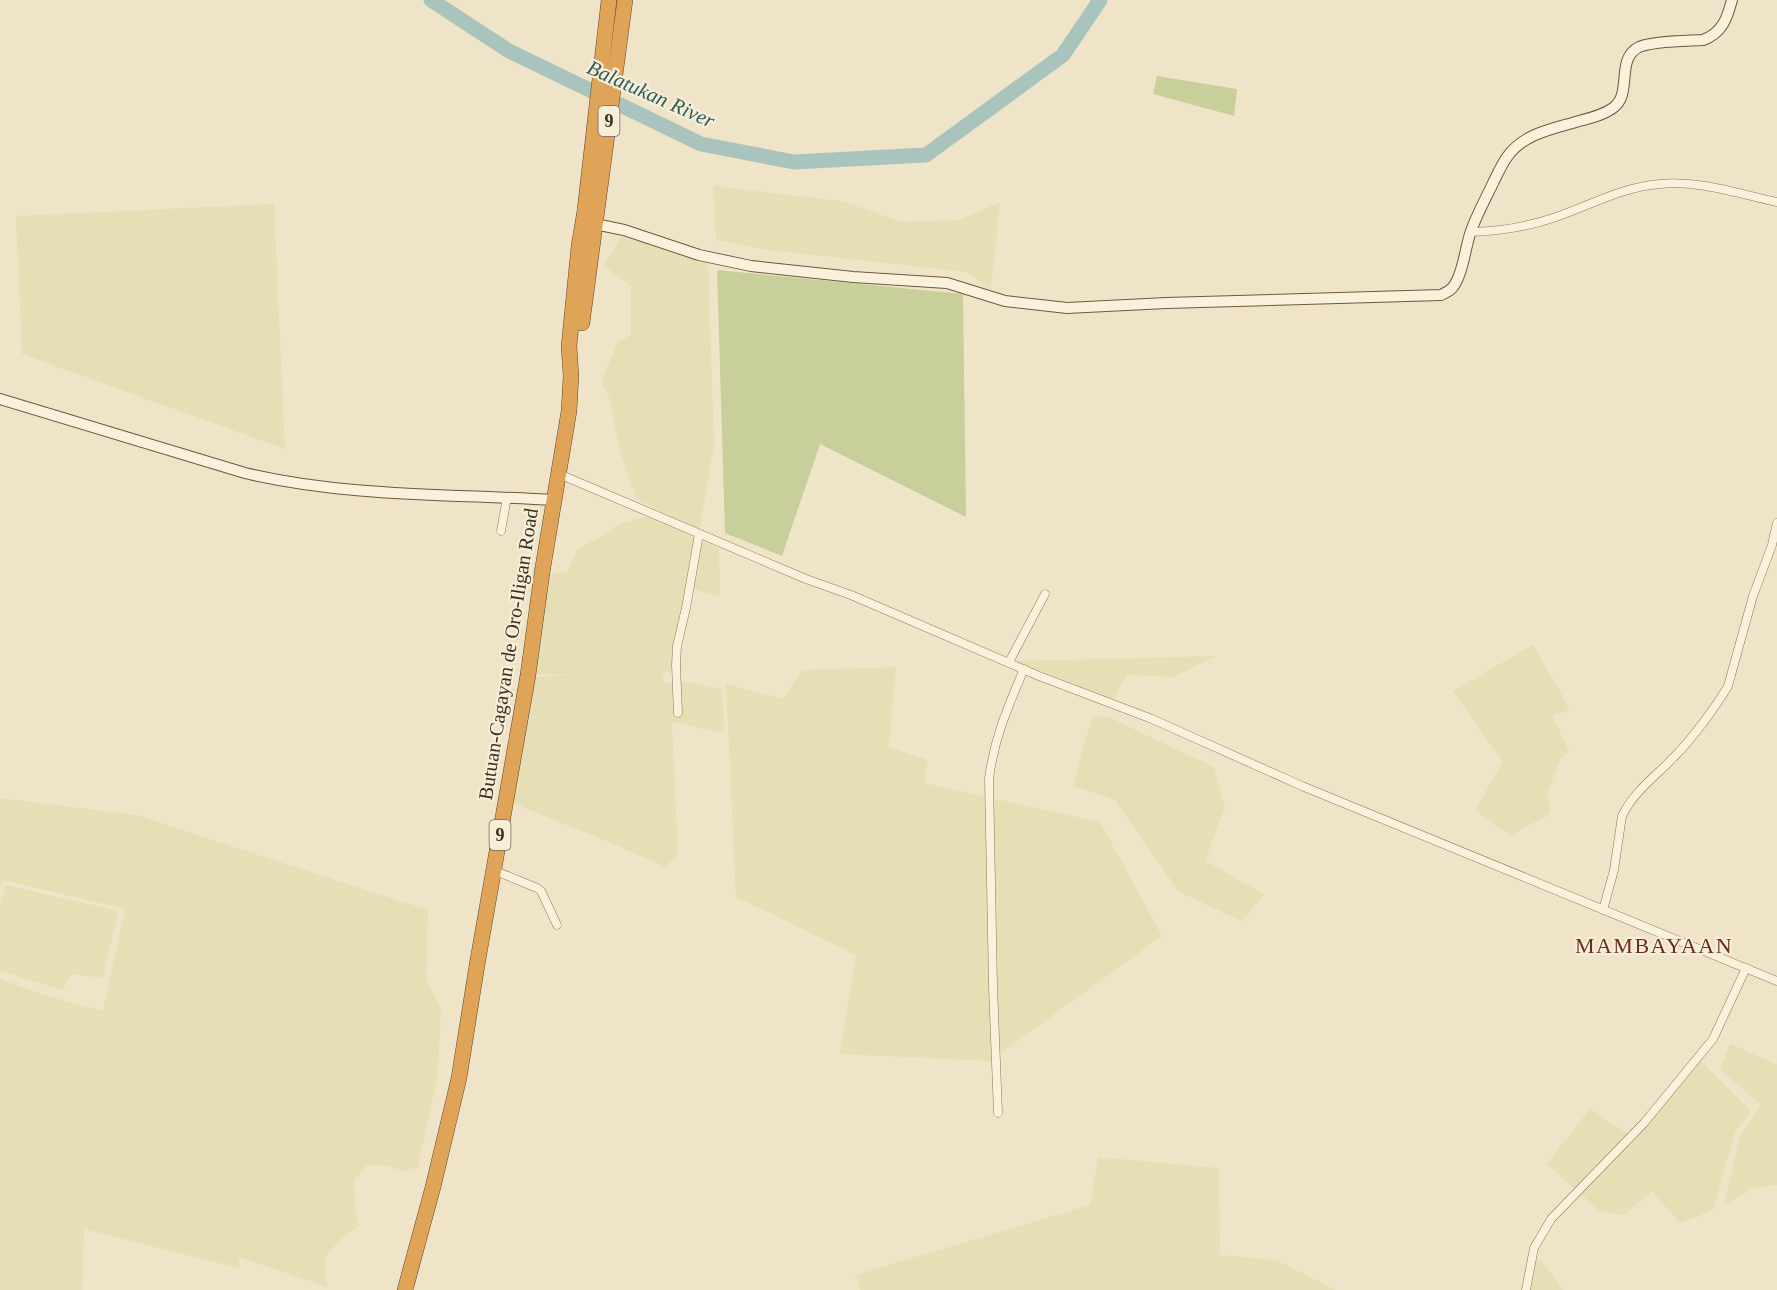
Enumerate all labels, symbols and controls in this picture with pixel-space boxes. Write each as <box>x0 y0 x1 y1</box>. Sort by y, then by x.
water label: Balatukan River <box>584 55 719 133</box>
road number: 9 <box>598 106 620 136</box>
street label: Butuan-Cagayan de Oro-Iligan Road <box>474 507 543 802</box>
road number: 9 <box>490 820 510 850</box>
district label: MAMBAYAAN <box>1575 933 1733 958</box>

